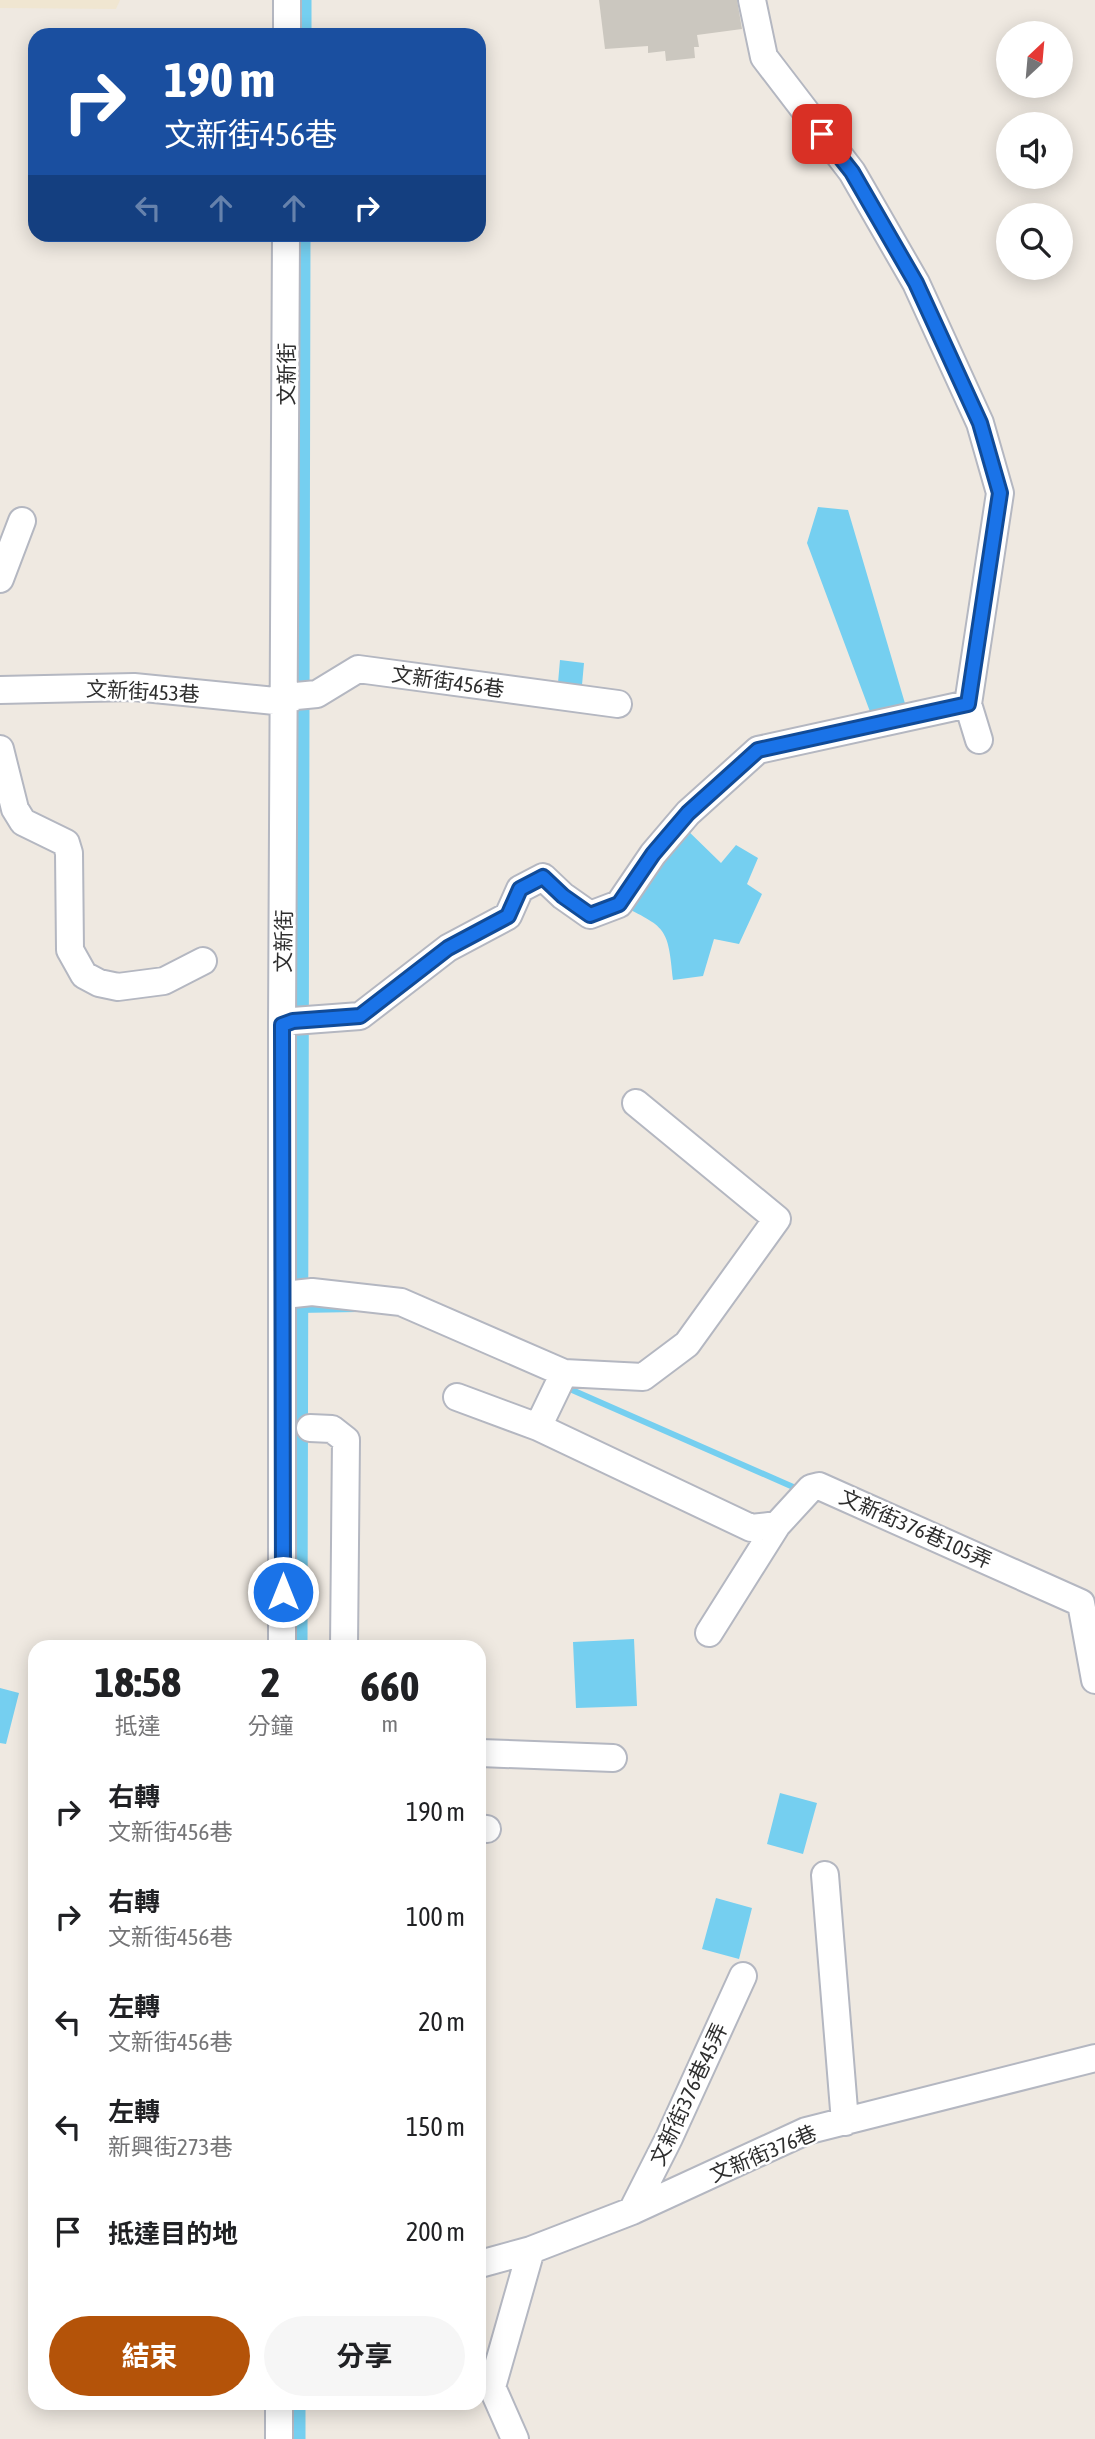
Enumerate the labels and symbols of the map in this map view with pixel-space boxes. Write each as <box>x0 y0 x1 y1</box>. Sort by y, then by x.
north arrow <box>996 21 1073 98</box>
pin <box>792 104 852 164</box>
street label: 文新街 <box>274 343 298 406</box>
street label: 文新街456巷 <box>390 661 506 701</box>
street label: 文新街453巷 <box>86 676 200 706</box>
street label: 文新街 <box>270 909 296 973</box>
street label: 文新街376巷105弄 <box>836 1484 996 1572</box>
position arrow <box>246 1555 320 1629</box>
street label: 文新街376巷45弄 <box>645 2019 731 2169</box>
street label: 文新街376巷 <box>706 2120 820 2186</box>

